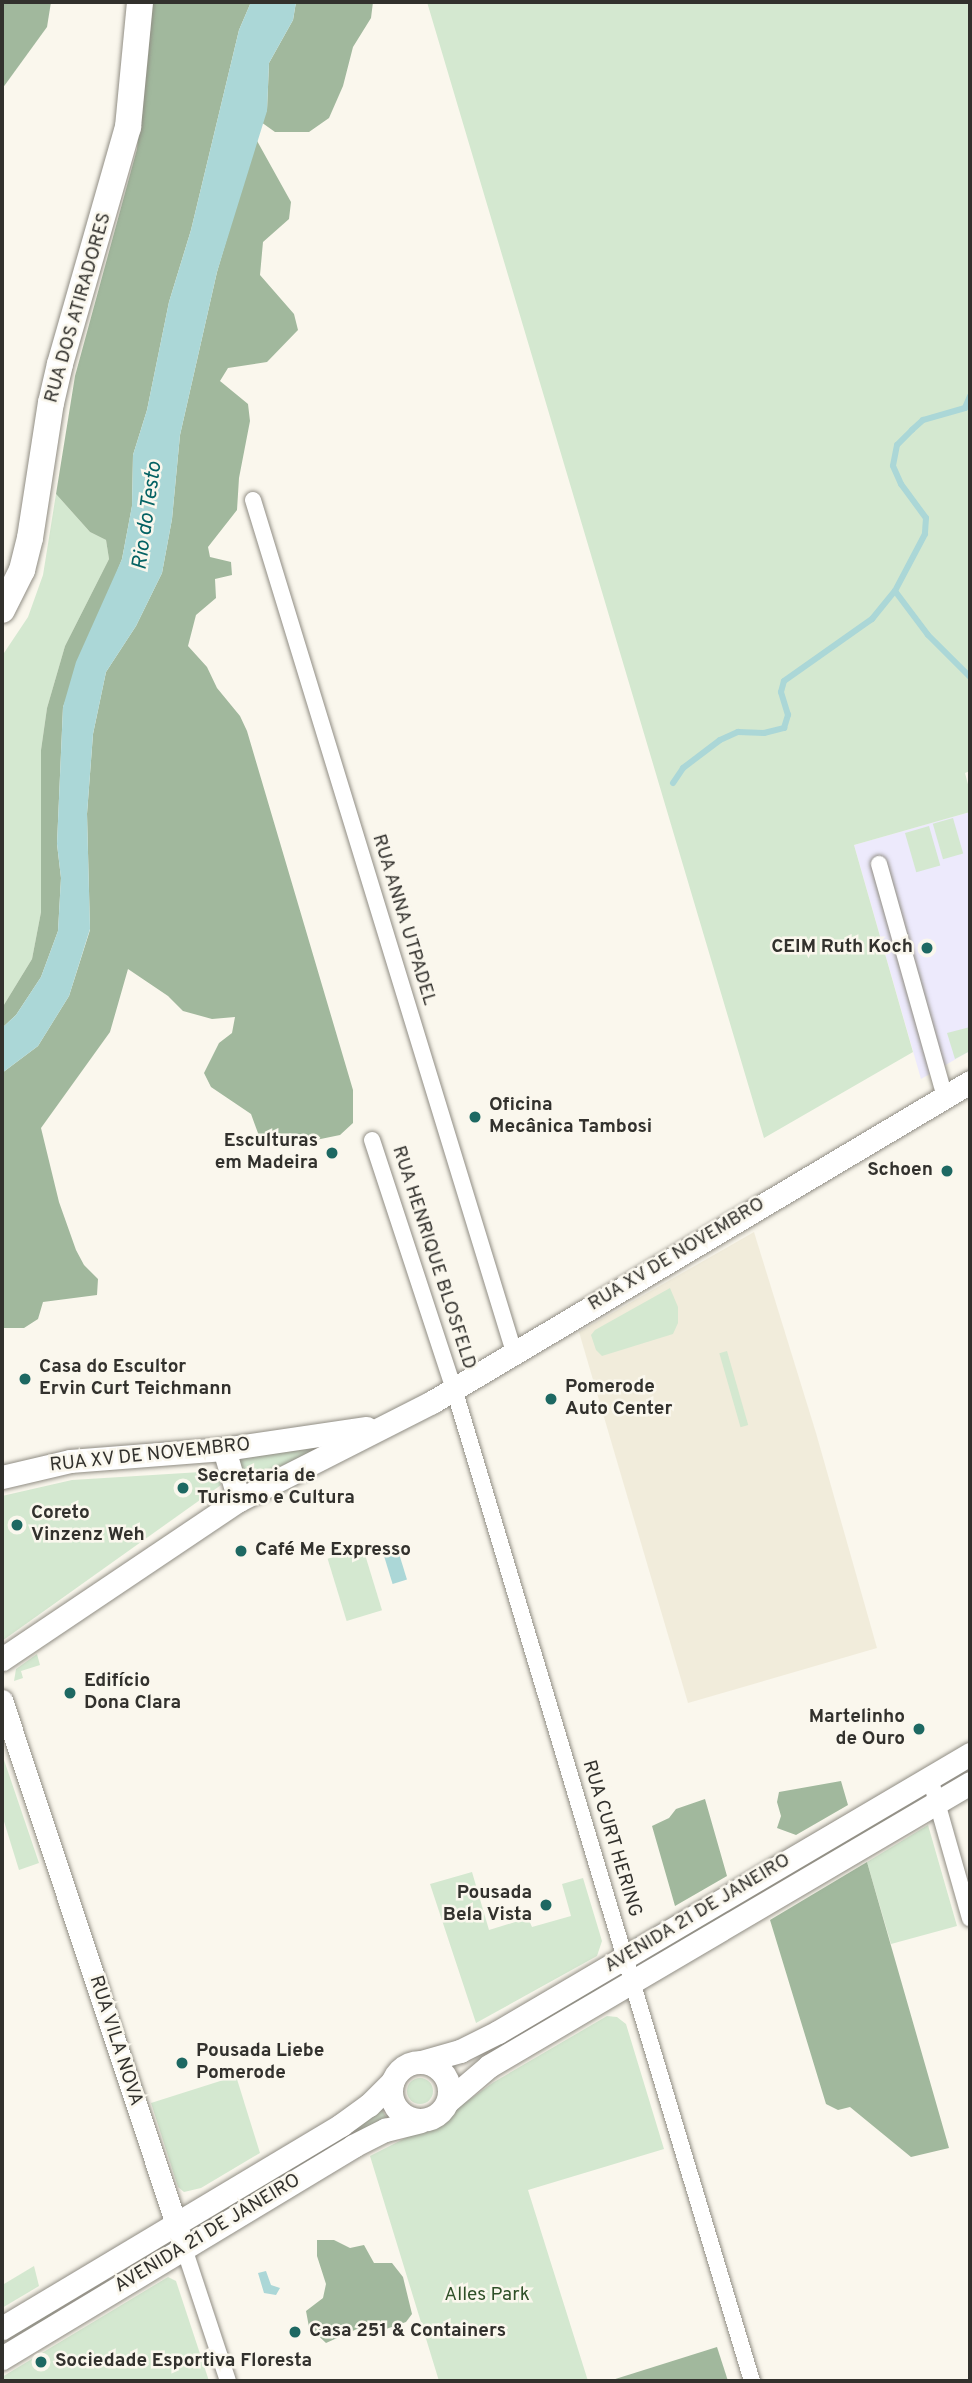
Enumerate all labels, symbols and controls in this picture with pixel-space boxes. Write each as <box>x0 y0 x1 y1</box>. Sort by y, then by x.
street label: RUA DOS ATIRADORES <box>41 209 117 407</box>
water label: Rio do Testo <box>128 460 168 572</box>
street label: RUA ANNA UTPADEL <box>366 831 440 1009</box>
place label: CEIM Ruth Koch <box>771 937 913 959</box>
marker: CEIM Ruth Koch <box>919 940 935 956</box>
place label: Oficina Mecânica Tambosi <box>489 1095 652 1139</box>
marker: Oficina Mecânica Tambosi <box>467 1109 483 1125</box>
place label: Esculturas em Madeira <box>215 1131 318 1175</box>
street label: RUA HENRIQUE BLOSFELD <box>386 1143 480 1373</box>
marker: Esculturas em Madeira <box>324 1145 340 1161</box>
place label: Schoen <box>867 1160 933 1182</box>
marker: Schoen <box>939 1163 955 1179</box>
street label: RUA XV DE NOVEMBRO <box>584 1193 770 1317</box>
place label: Casa do Escultor Ervin Curt Teichmann <box>39 1357 232 1401</box>
marker: Casa do Escultor Ervin Curt Teichmann <box>17 1371 33 1387</box>
place label: Pomerode Auto Center <box>565 1377 672 1421</box>
marker: Pomerode Auto Center <box>543 1391 559 1407</box>
street label: RUA XV DE NOVEMBRO <box>48 1434 252 1478</box>
place label: Secretaria de Turismo e Cultura <box>197 1466 355 1510</box>
marker: Secretaria de Turismo e Cultura <box>175 1480 191 1496</box>
place label: Coreto Vinzenz Weh <box>31 1503 145 1547</box>
marker: Coreto Vinzenz Weh <box>9 1517 25 1533</box>
place label: Café Me Expresso <box>255 1540 411 1562</box>
marker: Café Me Expresso <box>233 1543 249 1559</box>
place label: Edifício Dona Clara <box>84 1671 181 1715</box>
marker: Edifício Dona Clara <box>62 1685 78 1701</box>
place label: Martelinho de Ouro <box>809 1707 905 1751</box>
marker: Martelinho de Ouro <box>911 1721 927 1737</box>
street label: RUA CURT HERING <box>576 1757 646 1921</box>
street label: AVENIDA 21 DE JANEIRO <box>601 1849 795 1979</box>
place label: Pousada Bela Vista <box>442 1883 532 1927</box>
marker: Pousada Bela Vista <box>538 1897 554 1913</box>
street label: RUA VILA NOVA <box>83 1972 147 2110</box>
place label: Pousada Liebe Pomerode <box>196 2041 324 2085</box>
marker: Pousada Liebe Pomerode <box>174 2055 190 2071</box>
street label: AVENIDA 21 DE JANEIRO <box>111 2169 305 2299</box>
park label: Alles Park <box>444 2285 530 2307</box>
place label: Casa 251 & Containers <box>309 2321 506 2343</box>
marker: Casa 251 & Containers <box>287 2324 303 2340</box>
place label: Sociedade Esportiva Floresta <box>55 2351 312 2373</box>
marker: Sociedade Esportiva Floresta <box>33 2354 49 2370</box>

